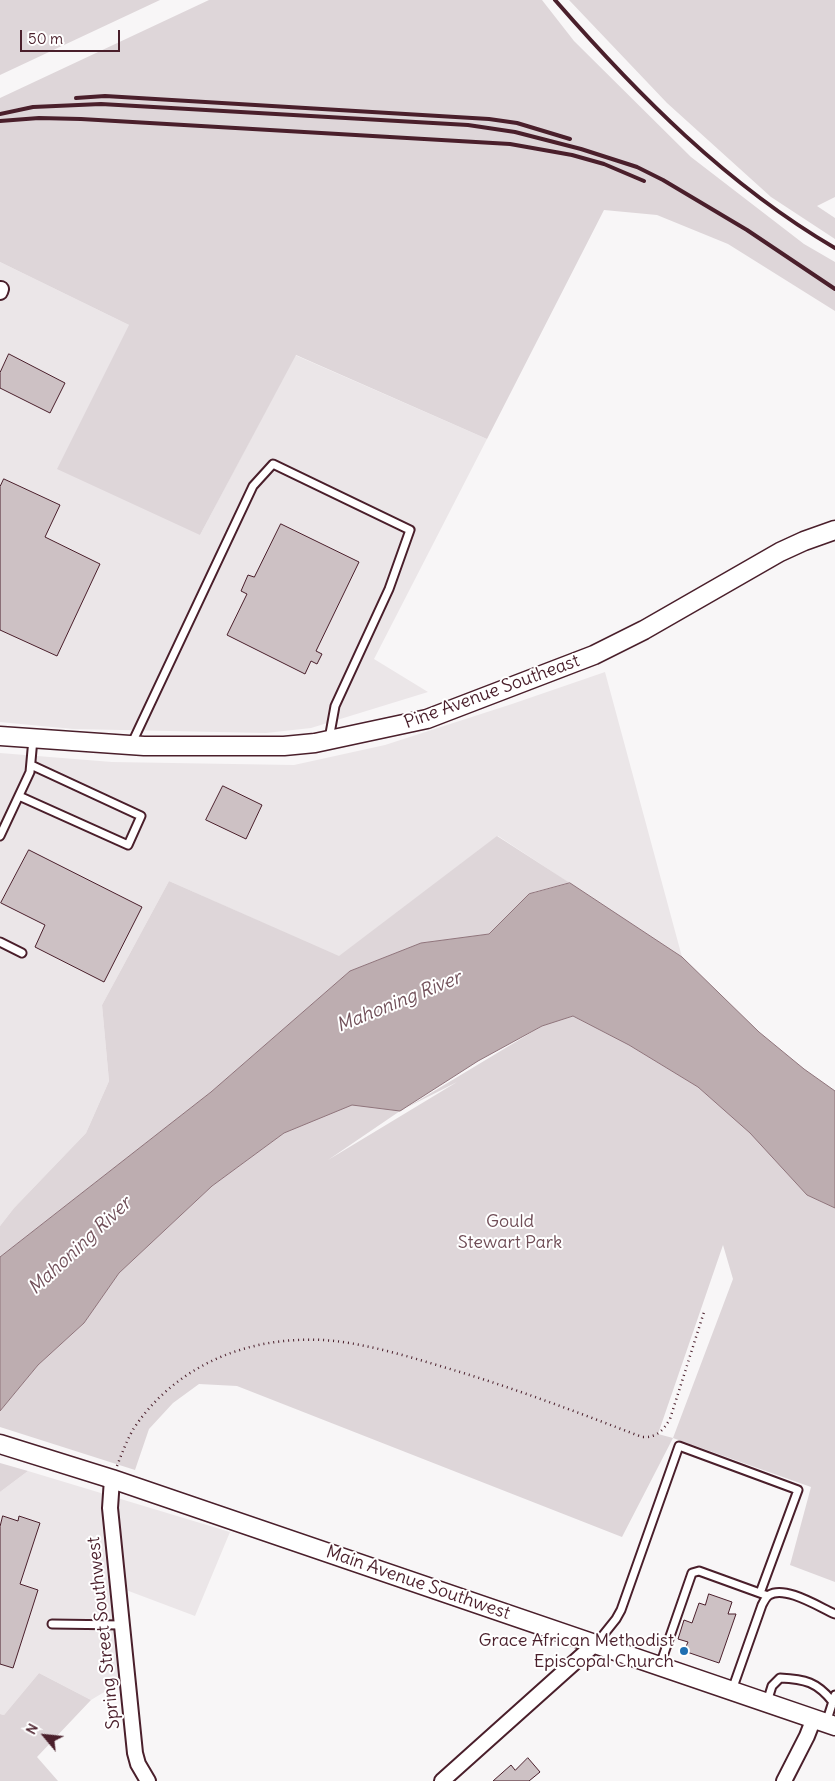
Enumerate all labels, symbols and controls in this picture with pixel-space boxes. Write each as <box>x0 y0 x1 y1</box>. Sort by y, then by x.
scale bar <box>22 20 122 52</box>
text: 50 m <box>28 29 63 48</box>
street label: Pine Avenue Southeast <box>401 650 583 734</box>
water label: Mahoning River <box>333 967 465 1037</box>
water label: Mahoning River <box>24 1192 136 1300</box>
park label: Gould Stewart Park <box>458 1211 562 1254</box>
street label: Spring Street Southwest <box>83 1536 125 1730</box>
street label: Main Avenue Southwest <box>323 1541 513 1625</box>
place label: Grace African Methodist Episcopal Church <box>479 1630 674 1672</box>
marker: Grace African Methodist Episcopal Church <box>678 1645 690 1657</box>
north arrow <box>20 1711 70 1761</box>
text: N <box>22 1720 42 1737</box>

